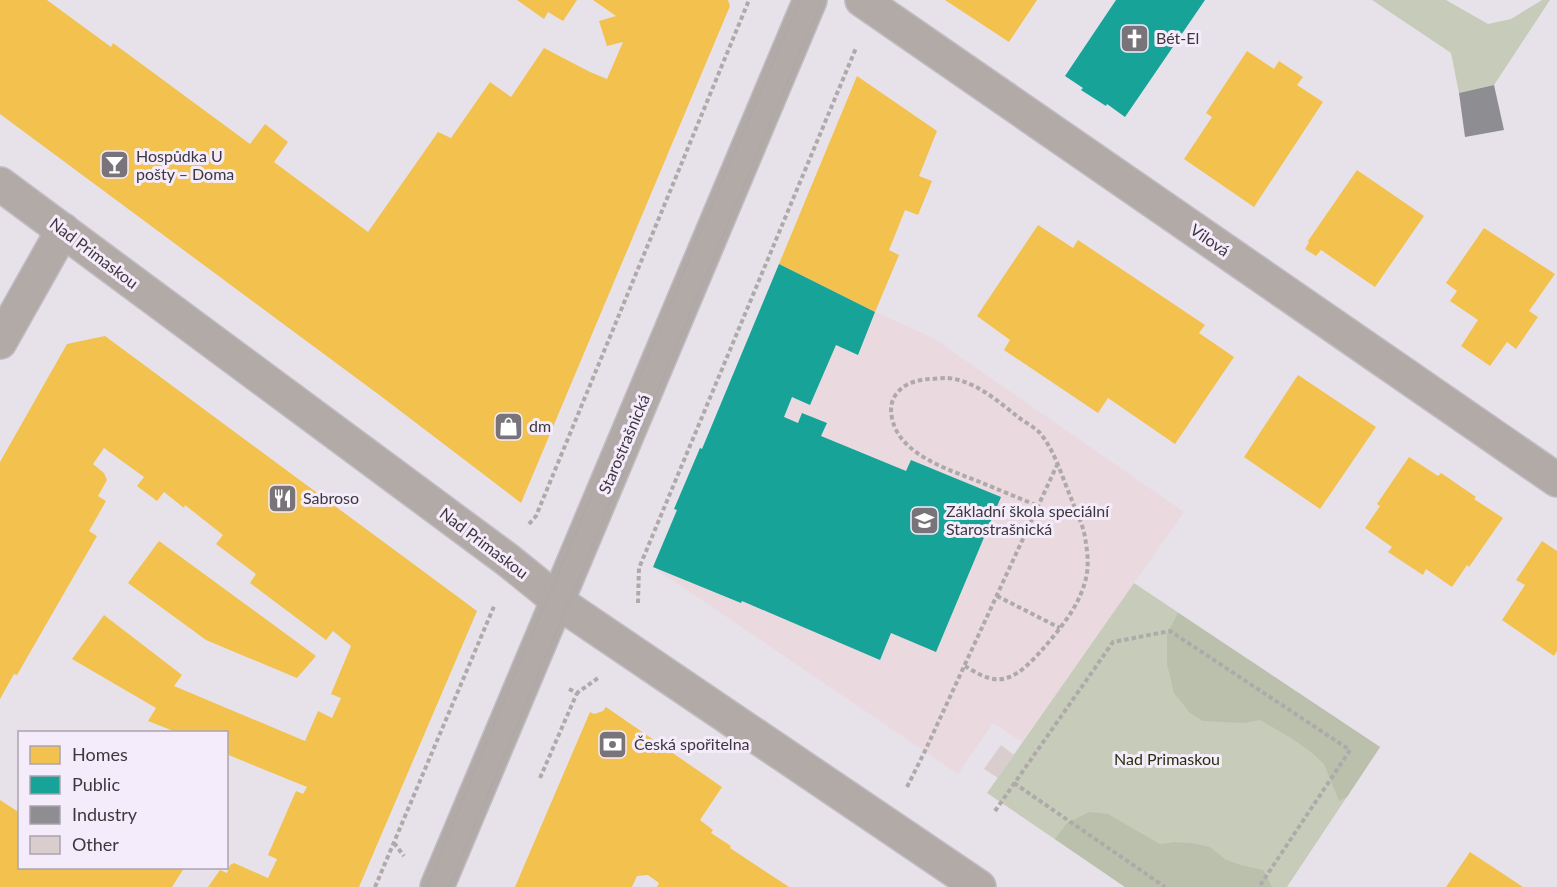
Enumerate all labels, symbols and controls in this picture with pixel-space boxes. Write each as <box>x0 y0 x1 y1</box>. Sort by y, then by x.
church icon: Bét-El <box>1119 22 1151 54</box>
place label: Bét-El <box>1156 28 1199 47</box>
place label: Hospůdka U pošty – Doma <box>136 146 234 183</box>
bar icon: Hospůdka U pošty – Doma <box>99 149 131 181</box>
street label: Nad Primaskou <box>46 213 142 292</box>
street label: Vilová <box>1187 219 1233 260</box>
street label: Starostrašnická <box>594 391 653 496</box>
shop icon: dm <box>492 410 524 442</box>
place label: dm <box>529 416 551 435</box>
restaurant icon: Sabroso <box>266 482 298 514</box>
place label: Sabroso <box>303 488 359 507</box>
place label: Základní škola speciální Starostrašnická <box>946 501 1110 538</box>
street label: Nad Primaskou <box>436 503 532 582</box>
school or university icon: Základní škola speciální Starostrašnická <box>909 504 941 536</box>
bank icon: Česká spořitelna <box>597 728 629 760</box>
legend <box>18 731 228 869</box>
place label: Česká spořitelna <box>634 734 750 753</box>
text: Homes <box>72 743 128 765</box>
park label: Nad Primaskou <box>1114 749 1220 768</box>
text: Public <box>72 773 120 795</box>
text: Industry <box>72 803 138 825</box>
text: Other <box>72 833 119 855</box>

